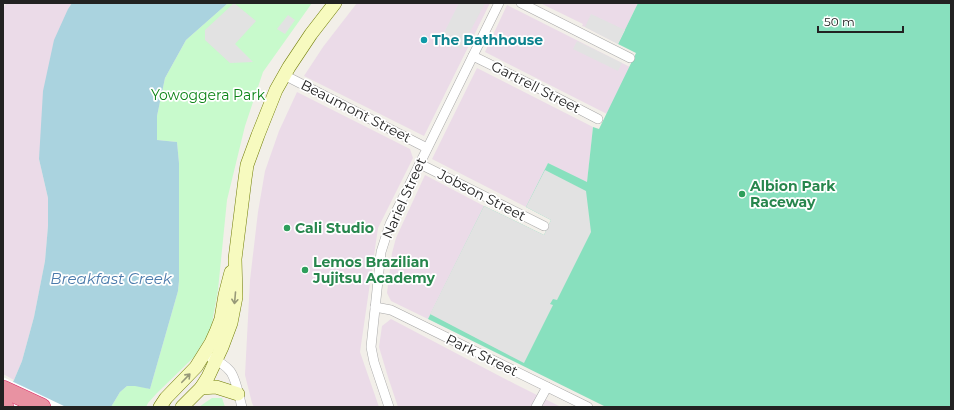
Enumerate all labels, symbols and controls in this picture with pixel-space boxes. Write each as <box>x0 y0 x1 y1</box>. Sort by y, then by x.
scale bar <box>818 8 903 34</box>
text: 50 m <box>824 14 855 29</box>
place label: The Bathhouse <box>432 31 543 49</box>
marker: The Bathhouse <box>419 35 429 45</box>
street label: Gartrell Street <box>488 57 584 117</box>
street label: Beaumont Street <box>298 75 414 147</box>
park label: Yowoggera Park <box>151 86 266 104</box>
street label: Nariel Street <box>378 154 430 241</box>
street label: Jobson Street <box>434 165 529 225</box>
place label: Albion Park Raceway <box>749 177 836 211</box>
marker: Albion Park Raceway <box>737 189 747 199</box>
place label: Cali Studio <box>295 219 374 237</box>
marker: Cali Studio <box>282 223 292 233</box>
place label: Lemos Brazilian Jujitsu Academy <box>312 253 436 287</box>
marker: Lemos Brazilian Jujitsu Academy <box>300 265 310 275</box>
water label: Breakfast Creek <box>50 269 173 288</box>
one-way arrow <box>231 291 239 304</box>
street label: Park Street <box>443 330 521 380</box>
one-way arrow <box>181 373 191 383</box>

